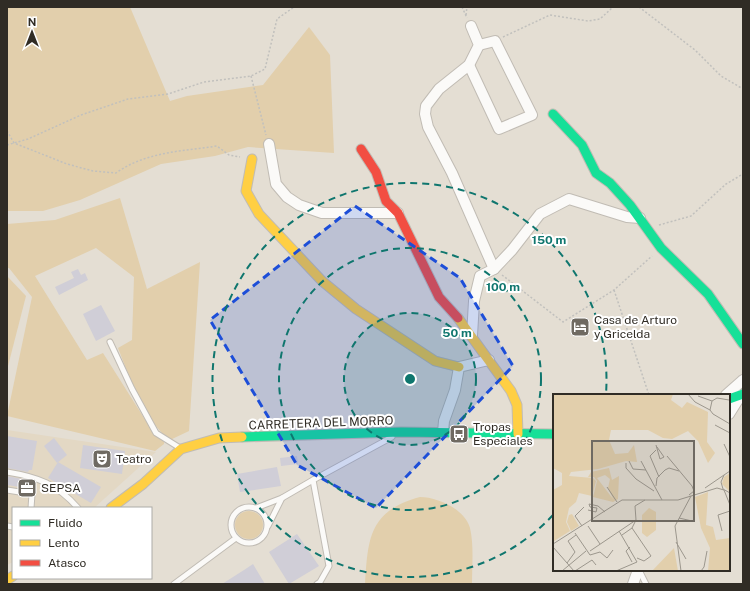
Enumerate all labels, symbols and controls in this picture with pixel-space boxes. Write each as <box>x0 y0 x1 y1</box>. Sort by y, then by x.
north arrow <box>12 12 52 52</box>
text: N <box>28 16 36 28</box>
text: 150 m <box>532 233 566 247</box>
text: 100 m <box>486 280 520 294</box>
place label: Casa de Arturo y Gricelda <box>594 313 677 341</box>
hotel icon: Casa de Arturo y Gricelda <box>569 316 591 338</box>
text: 50 m <box>442 326 472 340</box>
centre of rings <box>403 372 417 386</box>
inset map <box>553 394 730 571</box>
street label: CARRETERA DEL MORRO <box>248 413 394 433</box>
place label: Tropas Especiales <box>473 420 533 448</box>
bus stop icon: Tropas Especiales <box>448 423 470 445</box>
theatre icon: Teatro <box>91 448 113 470</box>
place label: Teatro <box>116 452 152 466</box>
office icon: SEPSA <box>16 477 38 499</box>
place label: SEPSA <box>41 481 81 495</box>
legend <box>12 507 152 579</box>
text: Fluido <box>48 516 83 530</box>
text: Lento <box>48 536 80 550</box>
text: Atasco <box>48 556 87 570</box>

